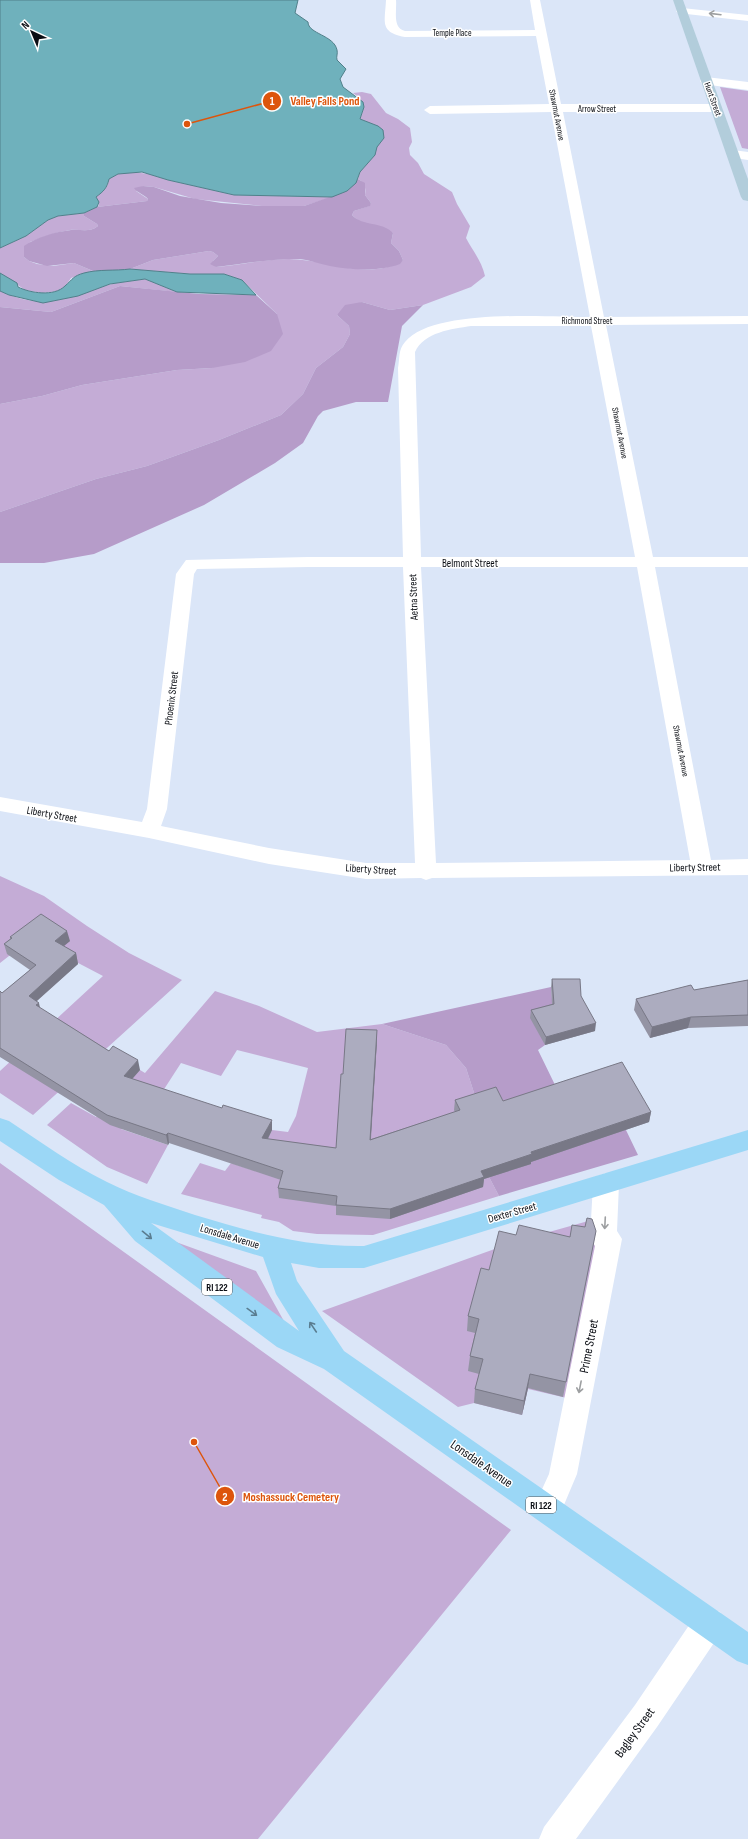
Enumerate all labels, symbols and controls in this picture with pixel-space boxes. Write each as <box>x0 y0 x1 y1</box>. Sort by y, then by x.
one-way arrow <box>709 10 722 18</box>
north arrow <box>12 12 52 52</box>
text: N <box>19 18 32 32</box>
street label: Temple Place <box>432 28 472 39</box>
street label: Hunt Street <box>701 81 724 118</box>
callout: Valley Falls Pond <box>262 89 367 113</box>
street label: Shawmut Avenue <box>546 89 567 142</box>
text: 1 <box>270 94 275 109</box>
text: Valley Falls Pond <box>290 94 360 109</box>
street label: Arrow Street <box>577 104 616 115</box>
street label: Richmond Street <box>562 316 613 327</box>
street label: Shawmut Avenue <box>609 407 630 460</box>
street label: Belmont Street <box>442 557 499 570</box>
street label: Aetna Street <box>406 573 421 621</box>
street label: Phoenix Street <box>162 670 181 726</box>
street label: Shawmut Avenue <box>670 725 691 778</box>
street label: Liberty Street <box>26 804 79 825</box>
street label: Liberty Street <box>345 861 397 878</box>
street label: Liberty Street <box>669 861 721 874</box>
street label: Dexter Street <box>486 1199 538 1226</box>
one-way arrow <box>601 1216 608 1229</box>
street label: Lonsdale Avenue <box>199 1221 261 1252</box>
one-way arrow <box>142 1231 153 1240</box>
road number: RI 122 <box>202 1279 232 1295</box>
one-way arrow <box>246 1308 257 1317</box>
street label: Prime Street <box>576 1318 602 1375</box>
one-way arrow <box>309 1322 317 1333</box>
one-way arrow <box>576 1380 584 1393</box>
street label: Lonsdale Avenue <box>447 1437 516 1491</box>
callout: Moshassuck Cemetery <box>215 1484 347 1508</box>
text: 2 <box>222 1490 228 1505</box>
text: Moshassuck Cemetery <box>243 1490 339 1505</box>
road number: RI 122 <box>526 1497 556 1513</box>
street label: Bagley Street <box>611 1704 658 1761</box>

